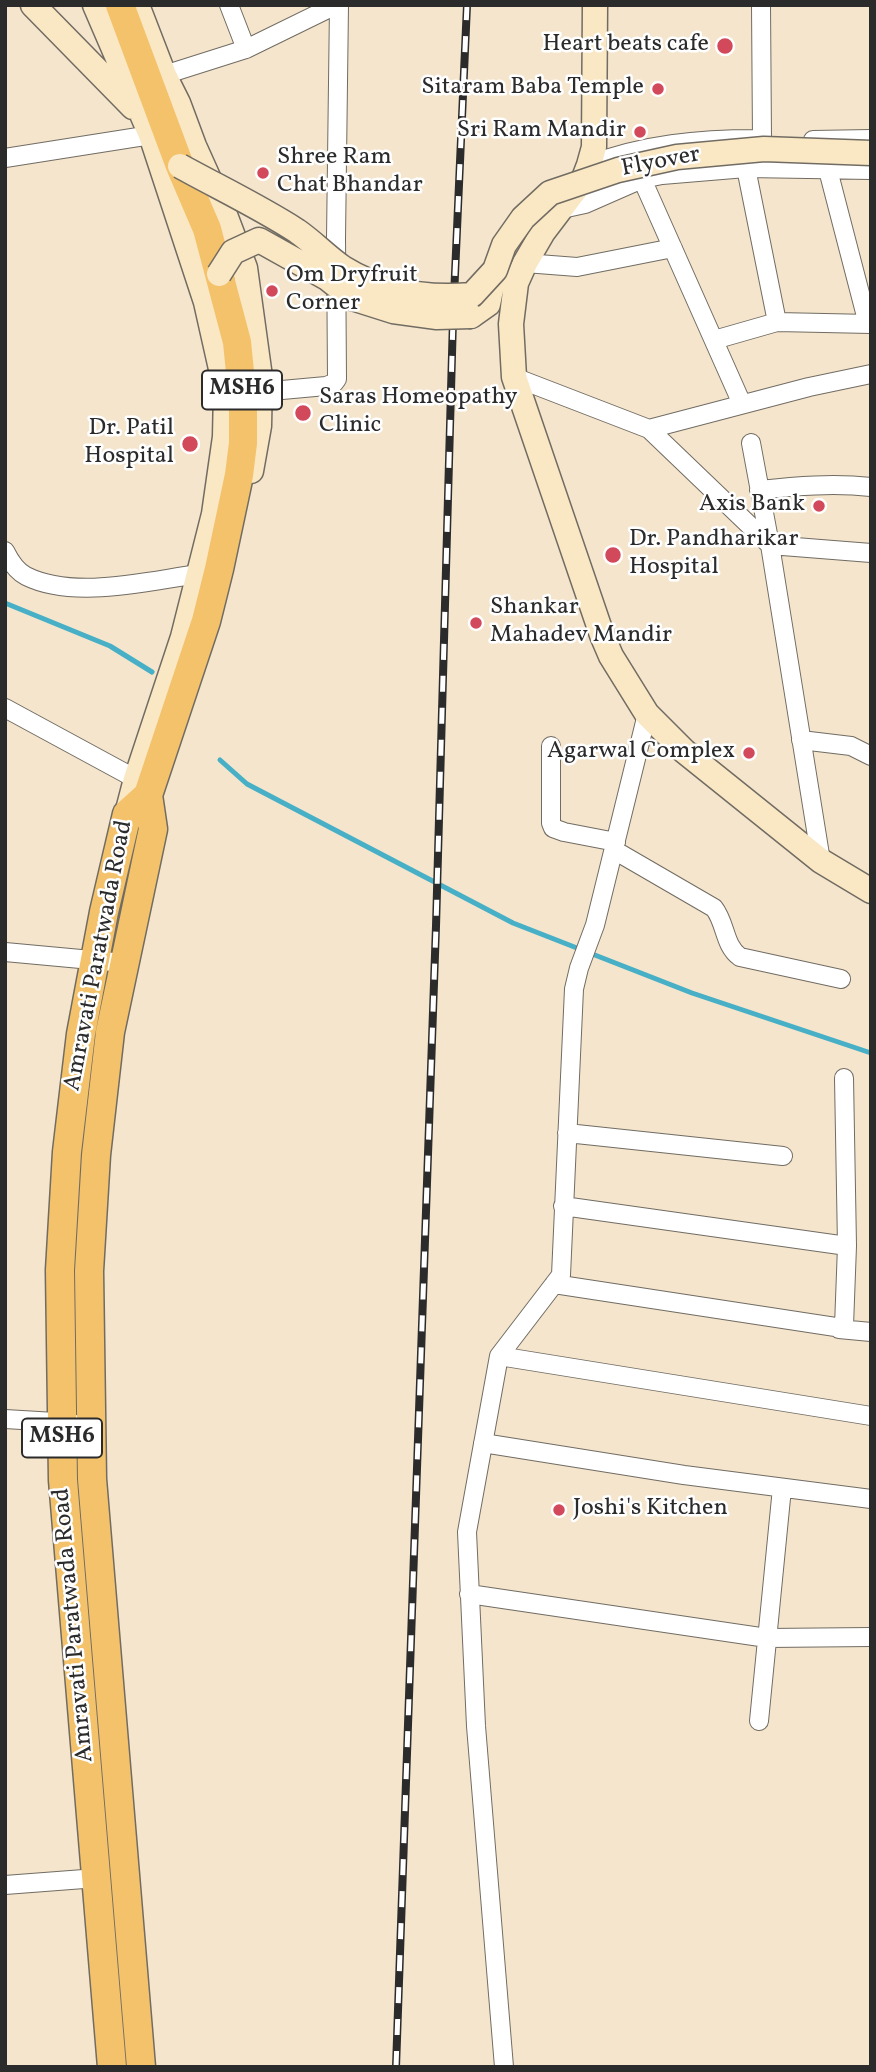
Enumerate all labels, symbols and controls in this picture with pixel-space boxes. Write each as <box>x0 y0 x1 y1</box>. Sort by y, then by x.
place label: Heart beats cafe <box>542 32 709 60</box>
marker: Heart beats cafe <box>715 36 735 56</box>
place label: Sitaram Baba Temple <box>421 75 644 103</box>
marker: Sitaram Baba Temple <box>650 81 666 97</box>
place label: Sri Ram Mandir <box>457 118 626 146</box>
marker: Sri Ram Mandir <box>632 124 648 140</box>
street label: Flyover <box>619 141 703 185</box>
place label: Shree Ram Chat Bhandar <box>277 145 423 201</box>
marker: Shree Ram Chat Bhandar <box>255 165 271 181</box>
place label: Om Dryfruit Corner <box>286 263 418 319</box>
marker: Om Dryfruit Corner <box>264 283 280 299</box>
road number: MSH6 <box>202 370 282 410</box>
place label: Saras Homeopathy Clinic <box>319 385 518 441</box>
marker: Saras Homeopathy Clinic <box>293 403 313 423</box>
place label: Dr. Patil Hospital <box>84 416 174 472</box>
marker: Dr. Patil Hospital <box>180 434 200 454</box>
place label: Axis Bank <box>699 492 805 520</box>
marker: Axis Bank <box>811 498 827 514</box>
place label: Dr. Pandharikar Hospital <box>629 527 798 583</box>
marker: Dr. Pandharikar Hospital <box>603 545 623 565</box>
place label: Shankar Mahadev Mandir <box>490 595 672 651</box>
marker: Shankar Mahadev Mandir <box>468 615 484 631</box>
place label: Agarwal Complex <box>547 739 735 767</box>
marker: Agarwal Complex <box>741 745 757 761</box>
street label: Amravati Paratwada Road <box>60 818 140 1094</box>
road number: MSH6 <box>22 1418 102 1457</box>
street label: Amravati Paratwada Road <box>49 1487 101 1763</box>
place label: Joshi's Kitchen <box>573 1496 728 1524</box>
marker: Joshi's Kitchen <box>551 1502 567 1518</box>

